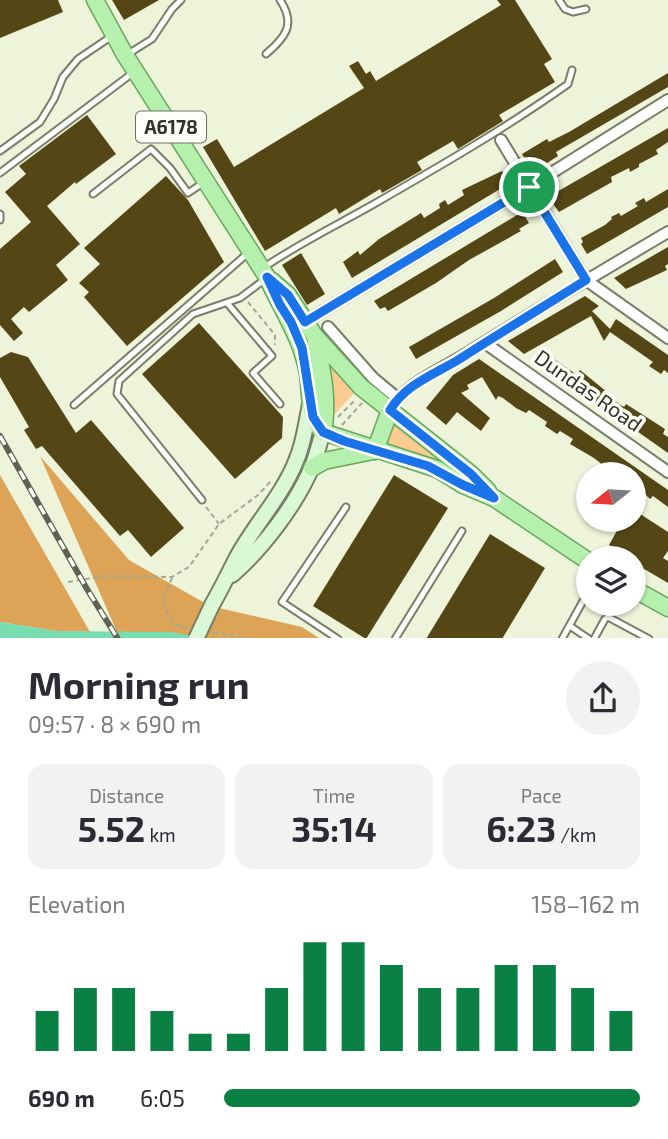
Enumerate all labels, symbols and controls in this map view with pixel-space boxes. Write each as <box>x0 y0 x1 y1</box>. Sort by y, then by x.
road number: A6178 <box>136 111 206 142</box>
pin <box>499 157 559 217</box>
icon: arrive <box>510 168 548 206</box>
street label: Dundas Road <box>530 344 647 436</box>
north arrow <box>576 462 646 532</box>
map controls <box>576 462 646 616</box>
button: layers <box>576 546 646 616</box>
text: Morning run <box>28 661 249 707</box>
button: share <box>566 661 640 735</box>
text: 09:57 · 8 × 690 m <box>28 710 201 738</box>
text: Distance <box>89 784 164 807</box>
text: Time <box>313 784 355 807</box>
text: Pace <box>521 784 562 807</box>
text: 5.52 <box>78 807 145 849</box>
text: 35:14 <box>291 807 377 849</box>
text: 6:23 <box>486 807 556 849</box>
text: km <box>145 823 176 846</box>
text: /km <box>556 823 596 846</box>
text: Elevation <box>28 890 126 918</box>
text: 158–162 m <box>531 890 640 918</box>
text: 690 m <box>28 1084 95 1112</box>
text: 6:05 <box>140 1084 185 1112</box>

